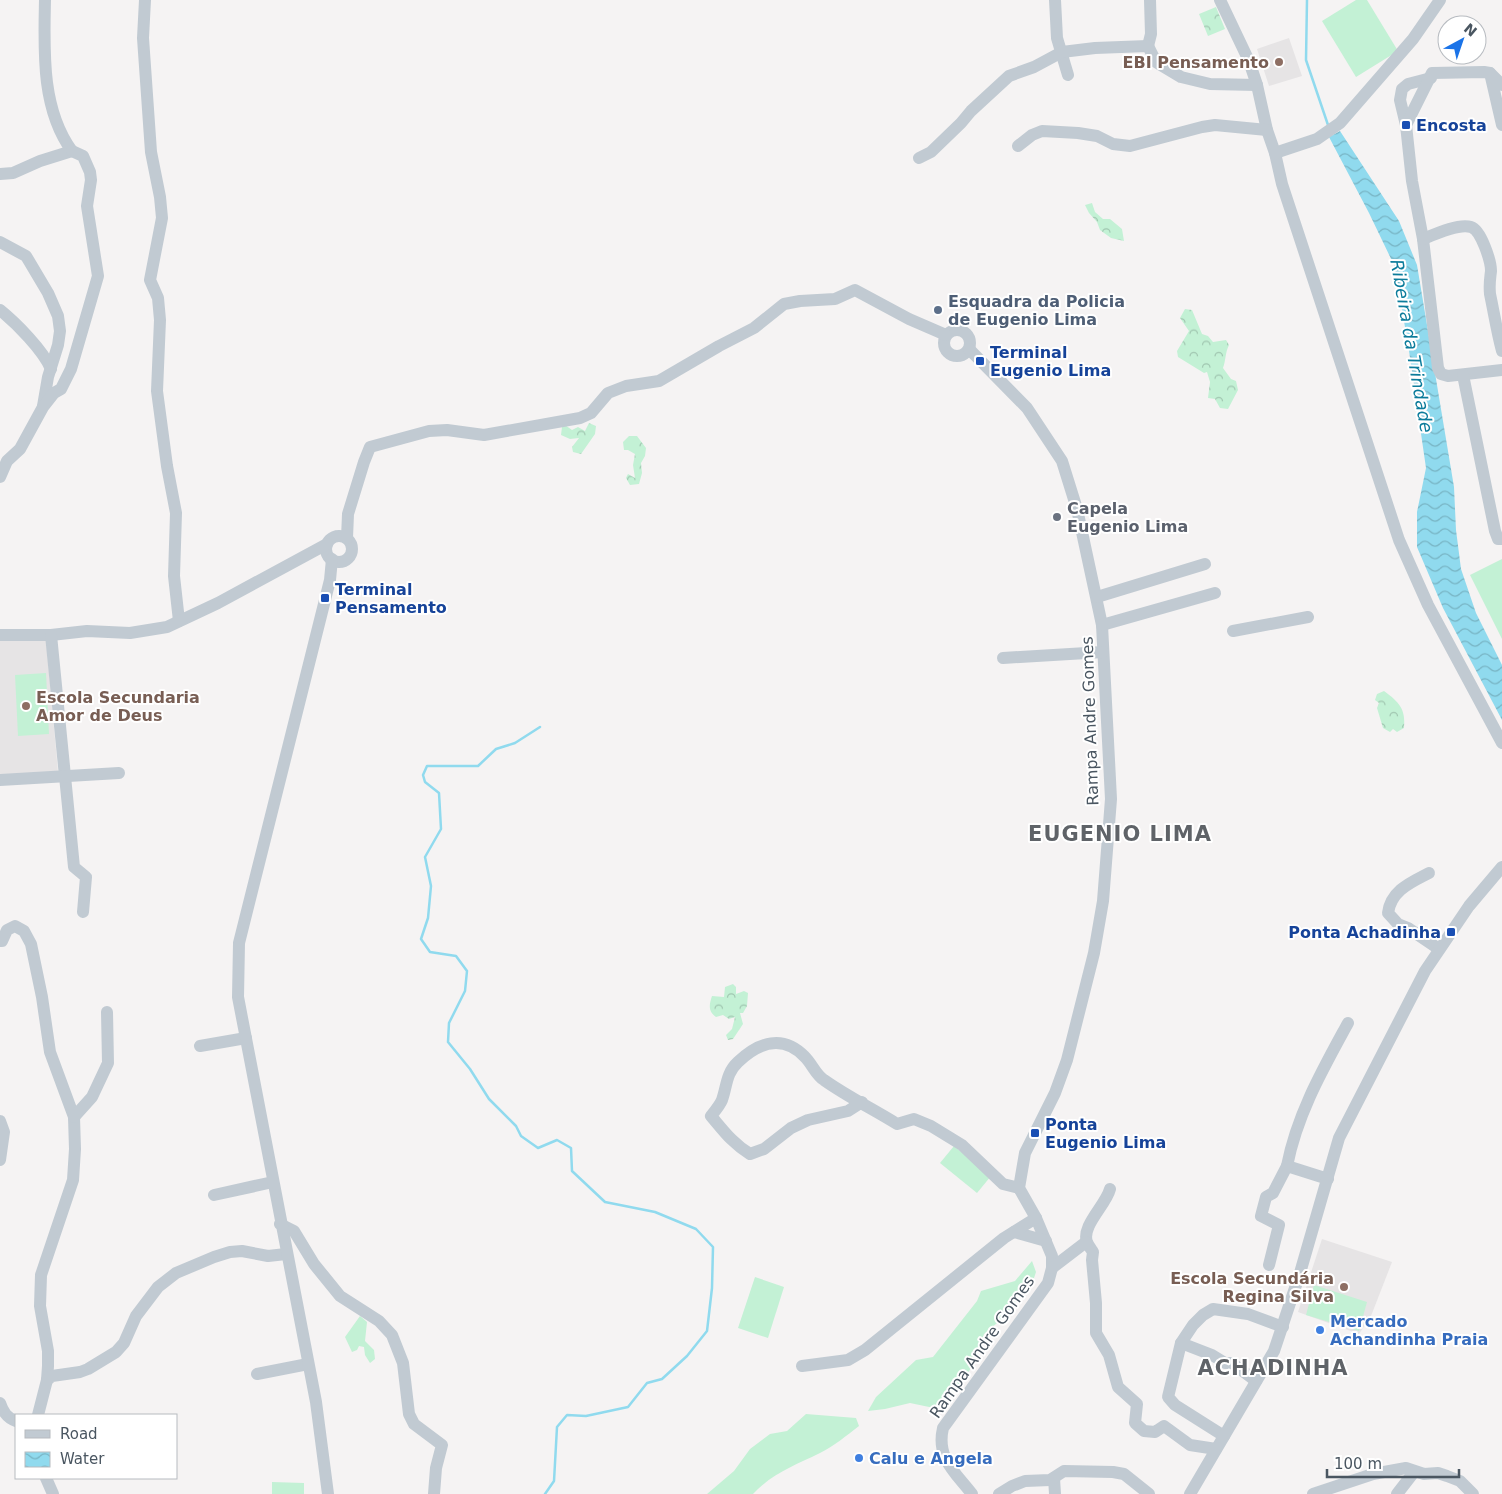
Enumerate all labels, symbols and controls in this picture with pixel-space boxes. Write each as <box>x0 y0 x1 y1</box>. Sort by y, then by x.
north arrow <box>1437 15 1487 65</box>
text: N <box>1461 20 1480 40</box>
place label: EBI Pensamento <box>1123 53 1269 72</box>
marker: EBI Pensamento <box>1273 56 1285 68</box>
place label: Encosta <box>1416 116 1487 135</box>
marker: Encosta <box>1400 119 1412 131</box>
water label: Ribeira da Trindade <box>1386 258 1438 434</box>
place label: Esquadra da Policia de Eugenio Lima <box>948 292 1125 329</box>
marker: Esquadra da Policia de Eugenio Lima <box>932 304 944 316</box>
place label: Terminal Eugenio Lima <box>990 343 1111 380</box>
marker: Terminal Eugenio Lima <box>974 355 986 367</box>
place label: Capela Eugenio Lima <box>1067 499 1188 536</box>
marker: Capela Eugenio Lima <box>1051 511 1063 523</box>
place label: Terminal Pensamento <box>335 580 447 617</box>
marker: Terminal Pensamento <box>319 592 331 604</box>
street label: Rampa Andre Gomes <box>1078 636 1102 806</box>
place label: Escola Secundaria Amor de Deus <box>36 688 200 725</box>
marker: Escola Secundaria Amor de Deus <box>20 700 32 712</box>
district label: EUGENIO LIMA <box>1028 822 1212 846</box>
place label: Ponta Achadinha <box>1288 923 1441 942</box>
marker: Ponta Achadinha <box>1445 926 1457 938</box>
place label: Ponta Eugenio Lima <box>1045 1115 1166 1152</box>
marker: Ponta Eugenio Lima <box>1029 1127 1041 1139</box>
place label: Escola Secundária Regina Silva <box>1170 1269 1334 1306</box>
street label: Rampa Andre Gomes <box>926 1272 1038 1422</box>
marker: Escola Secundária Regina Silva <box>1338 1281 1350 1293</box>
place label: Mercado Achandinha Praia <box>1330 1312 1488 1349</box>
marker: Mercado Achandinha Praia <box>1314 1324 1326 1336</box>
district label: ACHADINHA <box>1197 1356 1349 1380</box>
legend <box>15 1414 178 1479</box>
text: Road <box>60 1425 98 1443</box>
scale bar <box>1327 1446 1460 1478</box>
place label: Calu e Angela <box>869 1449 993 1468</box>
text: Water <box>60 1450 105 1468</box>
marker: Calu e Angela <box>853 1452 865 1464</box>
text: 100 m <box>1334 1455 1382 1473</box>

